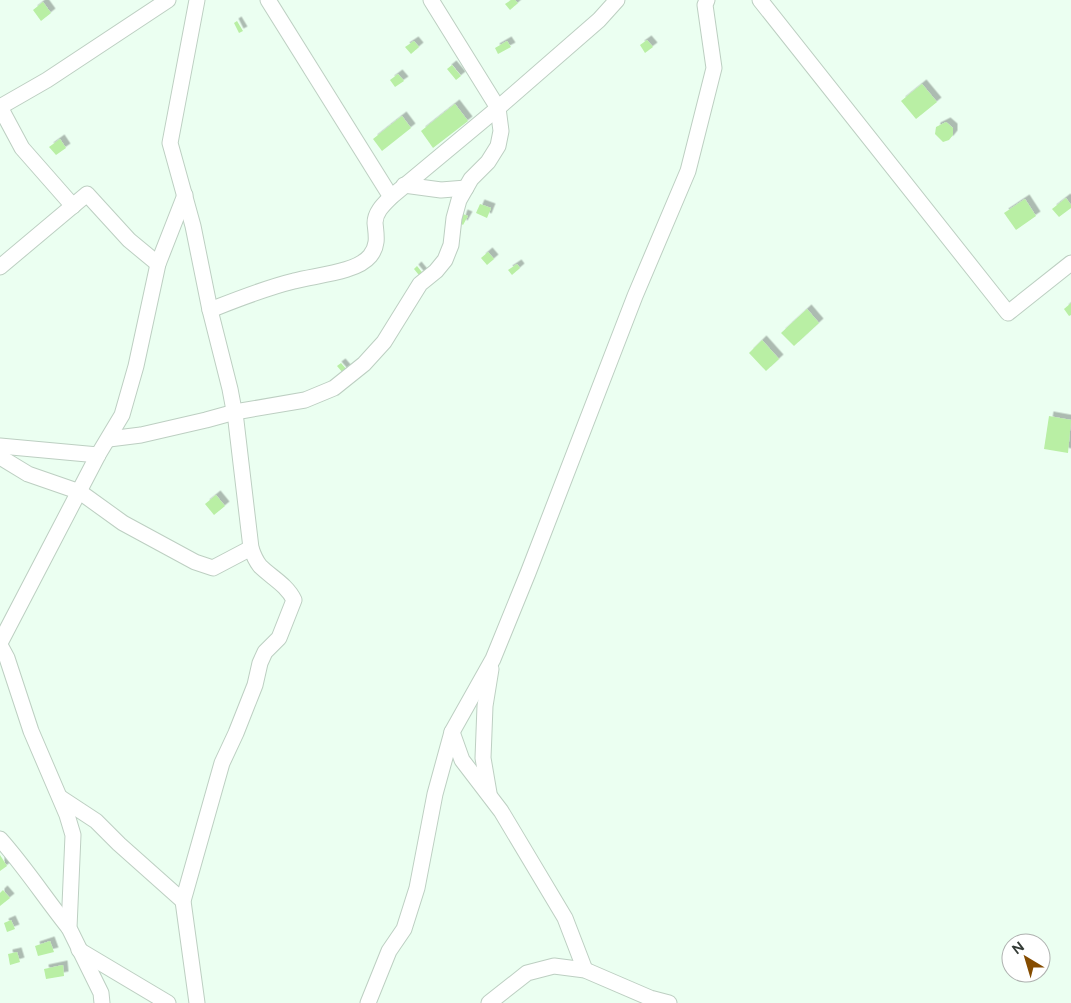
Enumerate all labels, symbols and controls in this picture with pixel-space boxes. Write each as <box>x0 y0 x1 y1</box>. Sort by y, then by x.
north arrow <box>1001 933 1051 983</box>
text: N <box>1009 938 1028 958</box>

